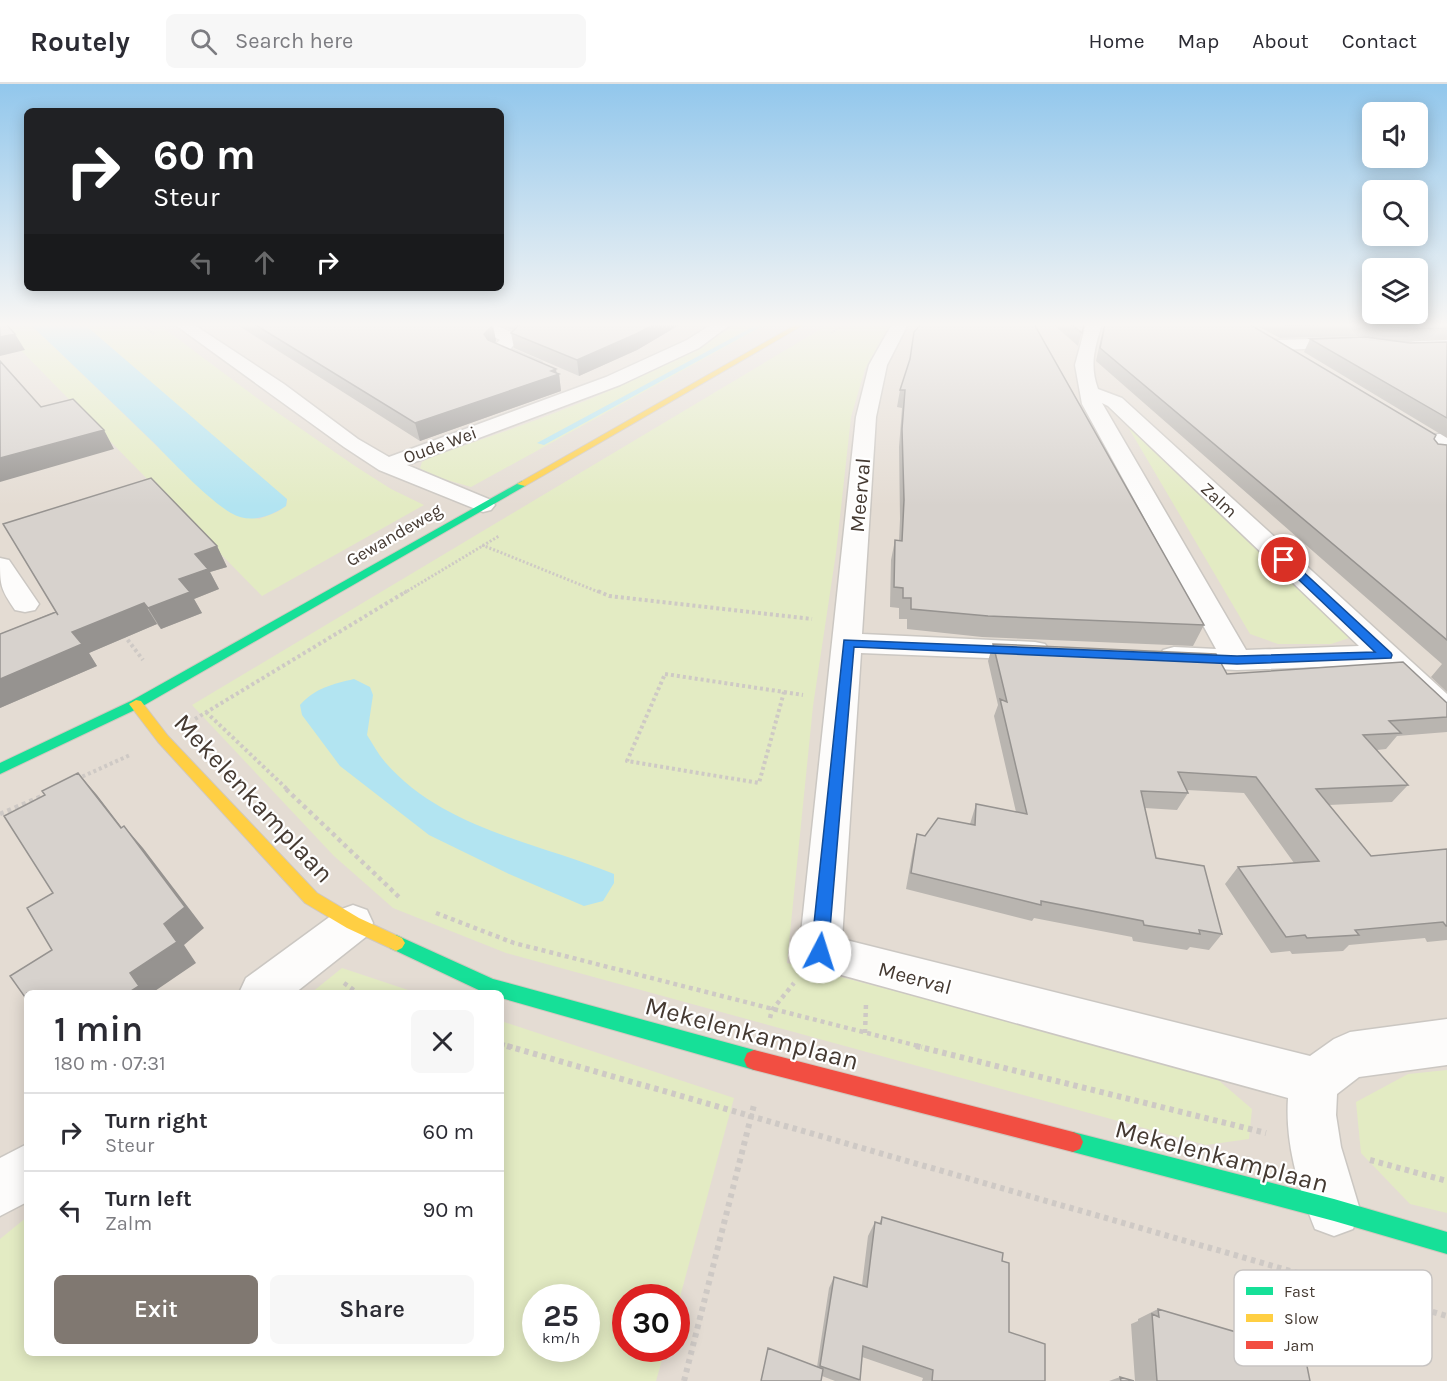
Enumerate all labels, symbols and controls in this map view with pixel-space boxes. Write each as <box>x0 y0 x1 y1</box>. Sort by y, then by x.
search box <box>166 14 586 68</box>
text: Routely <box>30 25 130 58</box>
icon: search <box>187 25 220 58</box>
text: Search here <box>235 28 353 54</box>
text: Home <box>1089 29 1145 53</box>
text: Map <box>1178 29 1219 53</box>
text: About <box>1252 29 1309 53</box>
text: Contact <box>1342 29 1417 53</box>
map controls <box>1362 102 1428 324</box>
button: sound <box>1362 102 1428 168</box>
text: 60 m <box>153 130 256 180</box>
icon: right <box>54 132 132 210</box>
button: search <box>1362 180 1428 246</box>
text: Steur <box>153 181 219 213</box>
icon: left <box>185 246 218 279</box>
icon: ahead <box>248 246 281 279</box>
icon: right <box>311 246 344 279</box>
button: layers <box>1362 258 1428 324</box>
street label: Oude Wei <box>400 422 480 468</box>
street label: Meerval <box>845 457 875 533</box>
street label: Zalm <box>1196 477 1242 523</box>
street label: Gewandeweg <box>342 499 446 571</box>
pin <box>1258 534 1309 585</box>
icon: arrive <box>1267 543 1300 576</box>
street label: Mekelenkamplaan <box>167 707 340 889</box>
position arrow <box>788 920 852 984</box>
street label: Meerval <box>876 957 954 999</box>
street label: Mekelenkamplaan <box>642 990 862 1077</box>
text: 1 min <box>54 1008 143 1050</box>
button: close <box>411 1010 474 1073</box>
text: 180 m · 07:31 <box>54 1052 166 1075</box>
text: Turn right <box>105 1108 208 1134</box>
street label: Mekelenkamplaan <box>1112 1113 1332 1200</box>
icon: right <box>54 1116 87 1149</box>
text: 60 m <box>423 1119 474 1145</box>
text: Steur <box>105 1134 154 1157</box>
text: Turn left <box>105 1186 192 1212</box>
icon: left <box>54 1194 87 1227</box>
text: 90 m <box>422 1197 474 1223</box>
text: Zalm <box>105 1212 152 1235</box>
legend <box>1234 1270 1432 1366</box>
button: Exit <box>54 1275 258 1344</box>
button: Share <box>270 1275 474 1344</box>
text: Fast <box>1284 1282 1315 1301</box>
speed limit sign: 30 <box>612 1284 690 1362</box>
text: 25 <box>543 1298 579 1334</box>
text: Slow <box>1284 1309 1319 1328</box>
text: km/h <box>542 1329 580 1347</box>
text: Jam <box>1284 1336 1314 1355</box>

